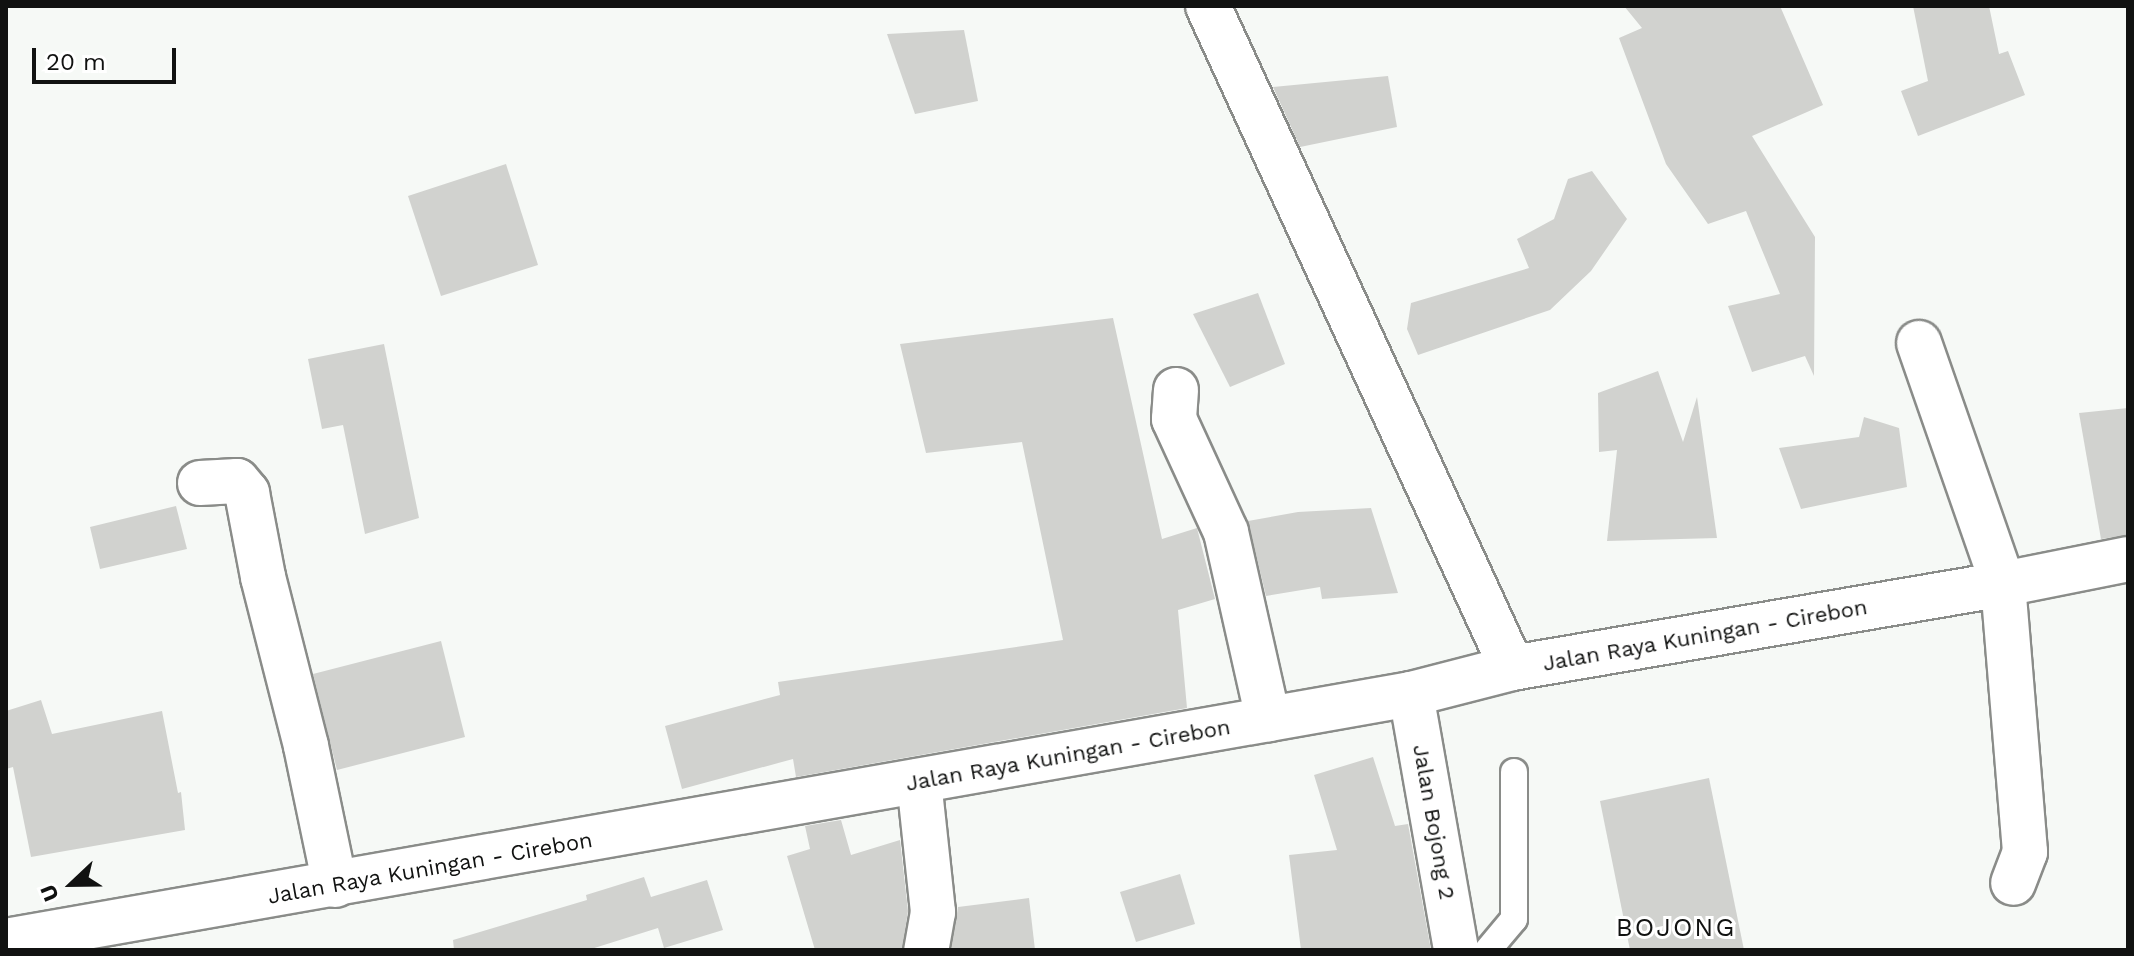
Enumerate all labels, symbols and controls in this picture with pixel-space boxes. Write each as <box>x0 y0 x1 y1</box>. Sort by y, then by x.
scale bar <box>36 32 180 82</box>
text: 20 m <box>46 48 106 76</box>
street label: Jalan Raya Kuningan - Cirebon <box>1540 593 1870 677</box>
street label: Jalan Raya Kuningan - Cirebon <box>903 713 1233 797</box>
street label: Jalan Bojong 2 <box>1407 742 1461 902</box>
street label: Jalan Raya Kuningan - Cirebon <box>265 826 595 910</box>
north arrow <box>32 844 112 924</box>
text: U <box>35 881 64 905</box>
district label: BOJONG <box>1616 912 1736 944</box>

